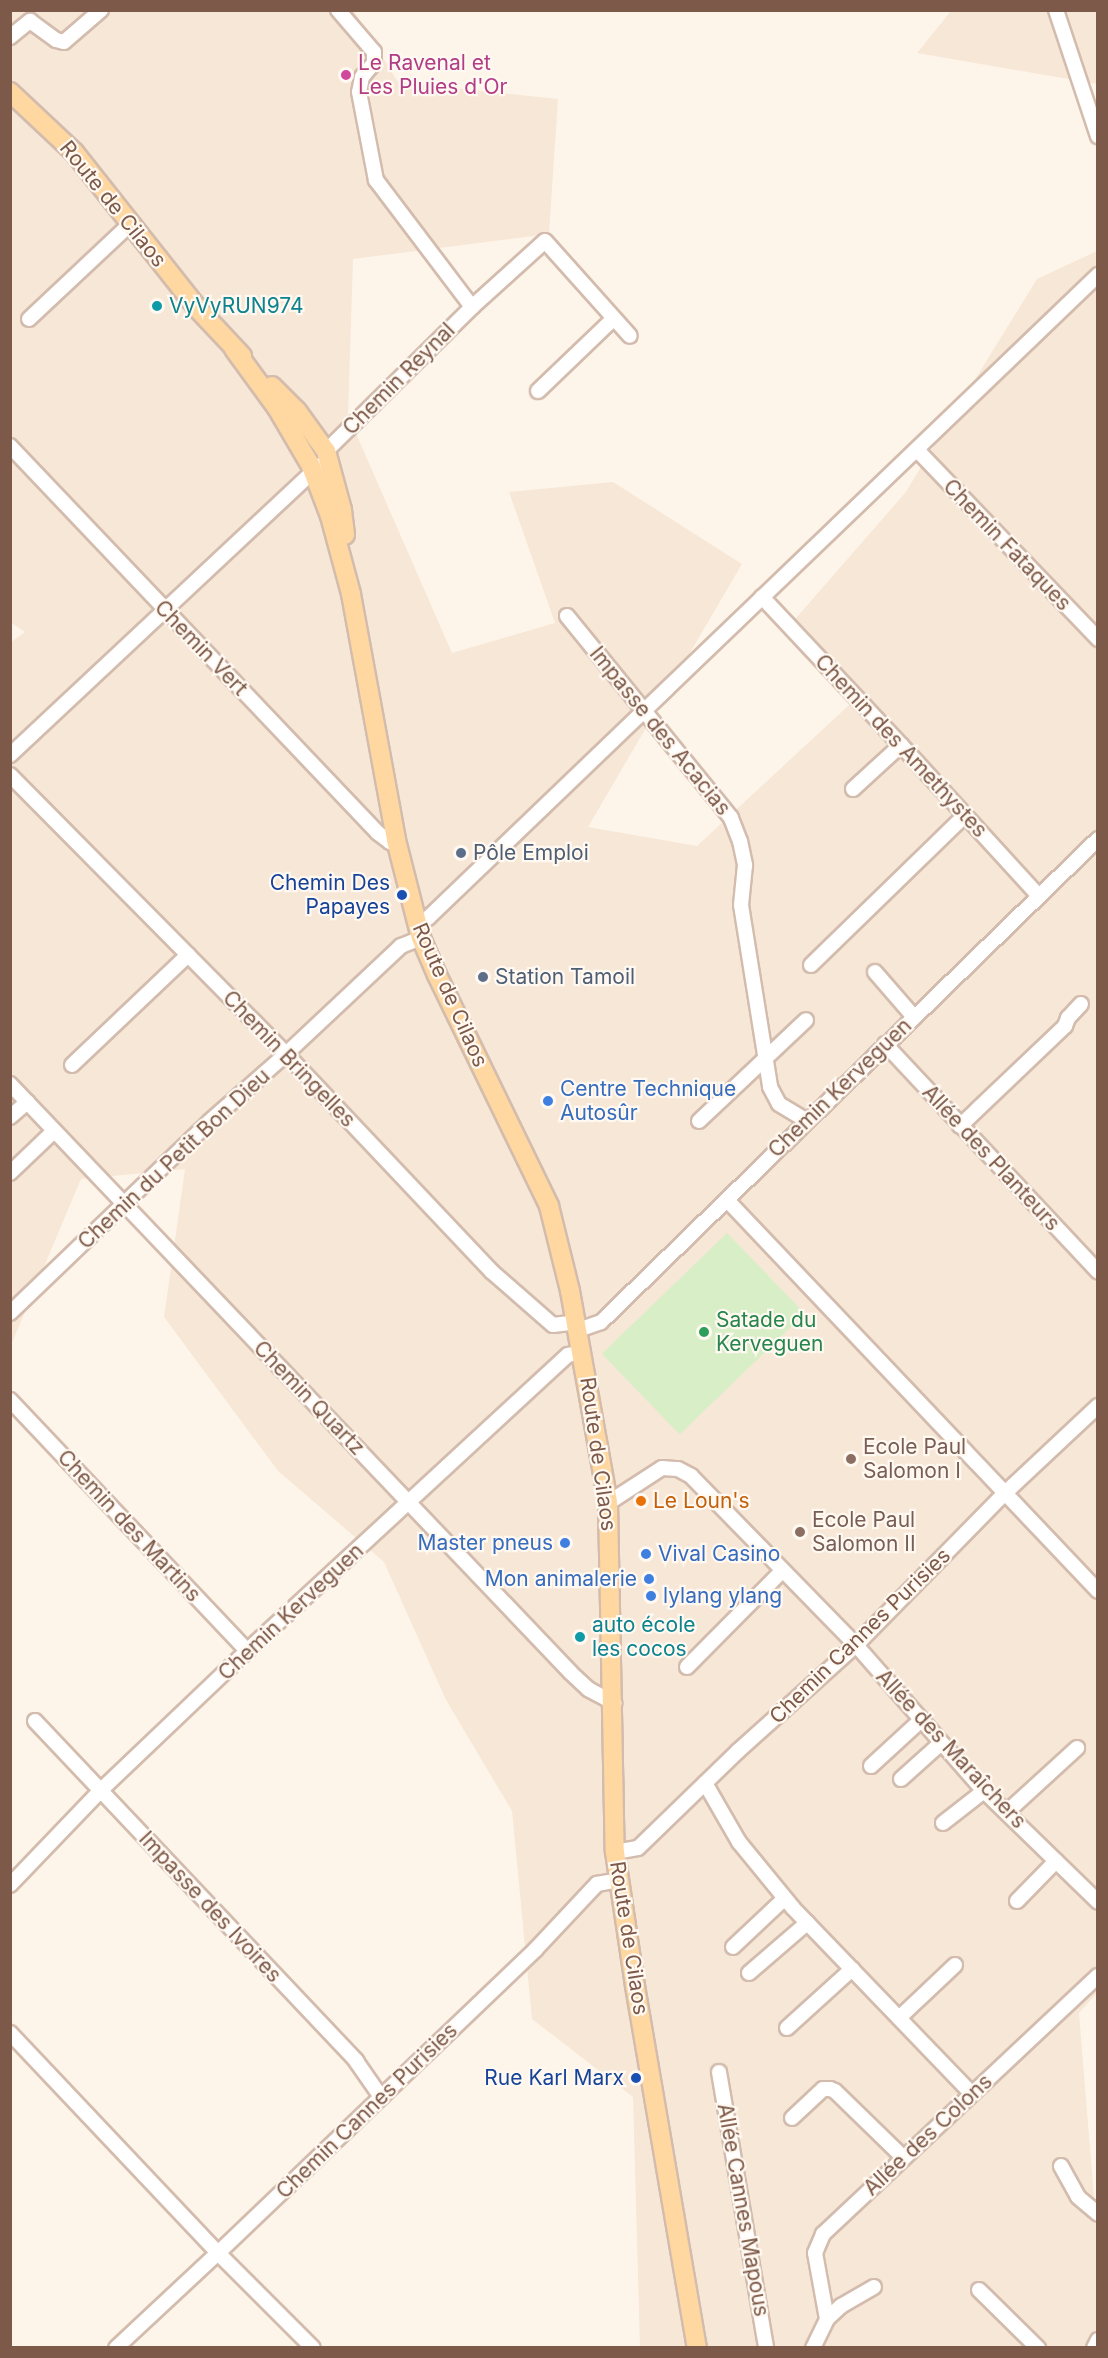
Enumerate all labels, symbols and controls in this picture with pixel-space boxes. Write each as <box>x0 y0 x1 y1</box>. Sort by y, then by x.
place label: Le Ravenal et Les Pluies d'Or <box>358 50 507 100</box>
marker: Le Ravenal et Les Pluies d'Or <box>339 68 353 82</box>
street label: Route de Cilaos <box>54 136 172 272</box>
place label: VyVyRUN974 <box>169 293 303 319</box>
marker: VyVyRUN974 <box>150 299 164 313</box>
street label: Chemin Reynal <box>338 318 460 440</box>
street label: Chemin Fataques <box>938 474 1076 616</box>
street label: Chemin Vert <box>149 595 253 701</box>
street label: Impasse des Acacias <box>584 642 736 820</box>
street label: Chemin des Amethystes <box>810 649 992 843</box>
place label: Pôle Emploi <box>473 840 589 866</box>
marker: Pôle Emploi <box>454 846 468 860</box>
place label: Chemin Des Papayes <box>270 870 390 920</box>
marker: Chemin Des Papayes <box>395 888 409 902</box>
street label: Route de Cilaos <box>407 919 493 1071</box>
place label: Station Tamoil <box>495 964 635 990</box>
marker: Station Tamoil <box>476 970 490 984</box>
street label: Chemin Bringelles <box>217 986 361 1132</box>
street label: Chemin Kerveguen <box>763 1013 917 1163</box>
street label: Chemin du Petit Bon Dieu <box>73 1064 275 1254</box>
place label: Centre Technique Autosûr <box>560 1076 736 1126</box>
street label: Allée des Planteurs <box>917 1080 1065 1236</box>
marker: Centre Technique Autosûr <box>541 1094 555 1108</box>
place label: Satade du Kerveguen <box>716 1307 823 1357</box>
marker: Satade du Kerveguen <box>697 1325 711 1339</box>
street label: Chemin Quartz <box>248 1336 370 1460</box>
street label: Route de Cilaos <box>575 1375 621 1533</box>
place label: Ecole Paul Salomon I <box>863 1434 966 1484</box>
street label: Chemin des Martins <box>52 1445 206 1607</box>
marker: Ecole Paul Salomon I <box>844 1452 858 1466</box>
place label: Le Loun's <box>653 1488 750 1514</box>
marker: Le Loun's <box>634 1494 648 1508</box>
place label: Ecole Paul Salomon II <box>812 1507 916 1557</box>
marker: Ecole Paul Salomon II <box>793 1525 807 1539</box>
place label: Master pneus <box>417 1530 553 1556</box>
marker: Master pneus <box>558 1536 572 1550</box>
street label: Chemin Kerveguen <box>213 1538 369 1686</box>
place label: Vival Casino <box>658 1541 780 1567</box>
street label: Chemin Cannes Purisies <box>764 1543 956 1729</box>
marker: Vival Casino <box>639 1547 653 1561</box>
place label: Mon animalerie <box>485 1566 637 1592</box>
marker: Mon animalerie <box>642 1572 656 1586</box>
place label: lylang ylang <box>663 1583 782 1609</box>
marker: lylang ylang <box>644 1589 658 1603</box>
place label: auto école les cocos <box>592 1612 696 1662</box>
marker: auto école les cocos <box>573 1630 587 1644</box>
street label: Allée des Maraîchers <box>871 1664 1031 1834</box>
street label: Impasse des Ivoires <box>134 1826 286 1988</box>
street label: Route de Cilaos <box>604 1859 654 2017</box>
street label: Chemin Cannes Purisies <box>271 2018 463 2204</box>
place label: Rue Karl Marx <box>484 2065 624 2091</box>
street label: Allée des Colons <box>859 2069 997 2201</box>
marker: Rue Karl Marx <box>629 2071 643 2085</box>
street label: Allée Cannes Mapous <box>712 2101 774 2319</box>

